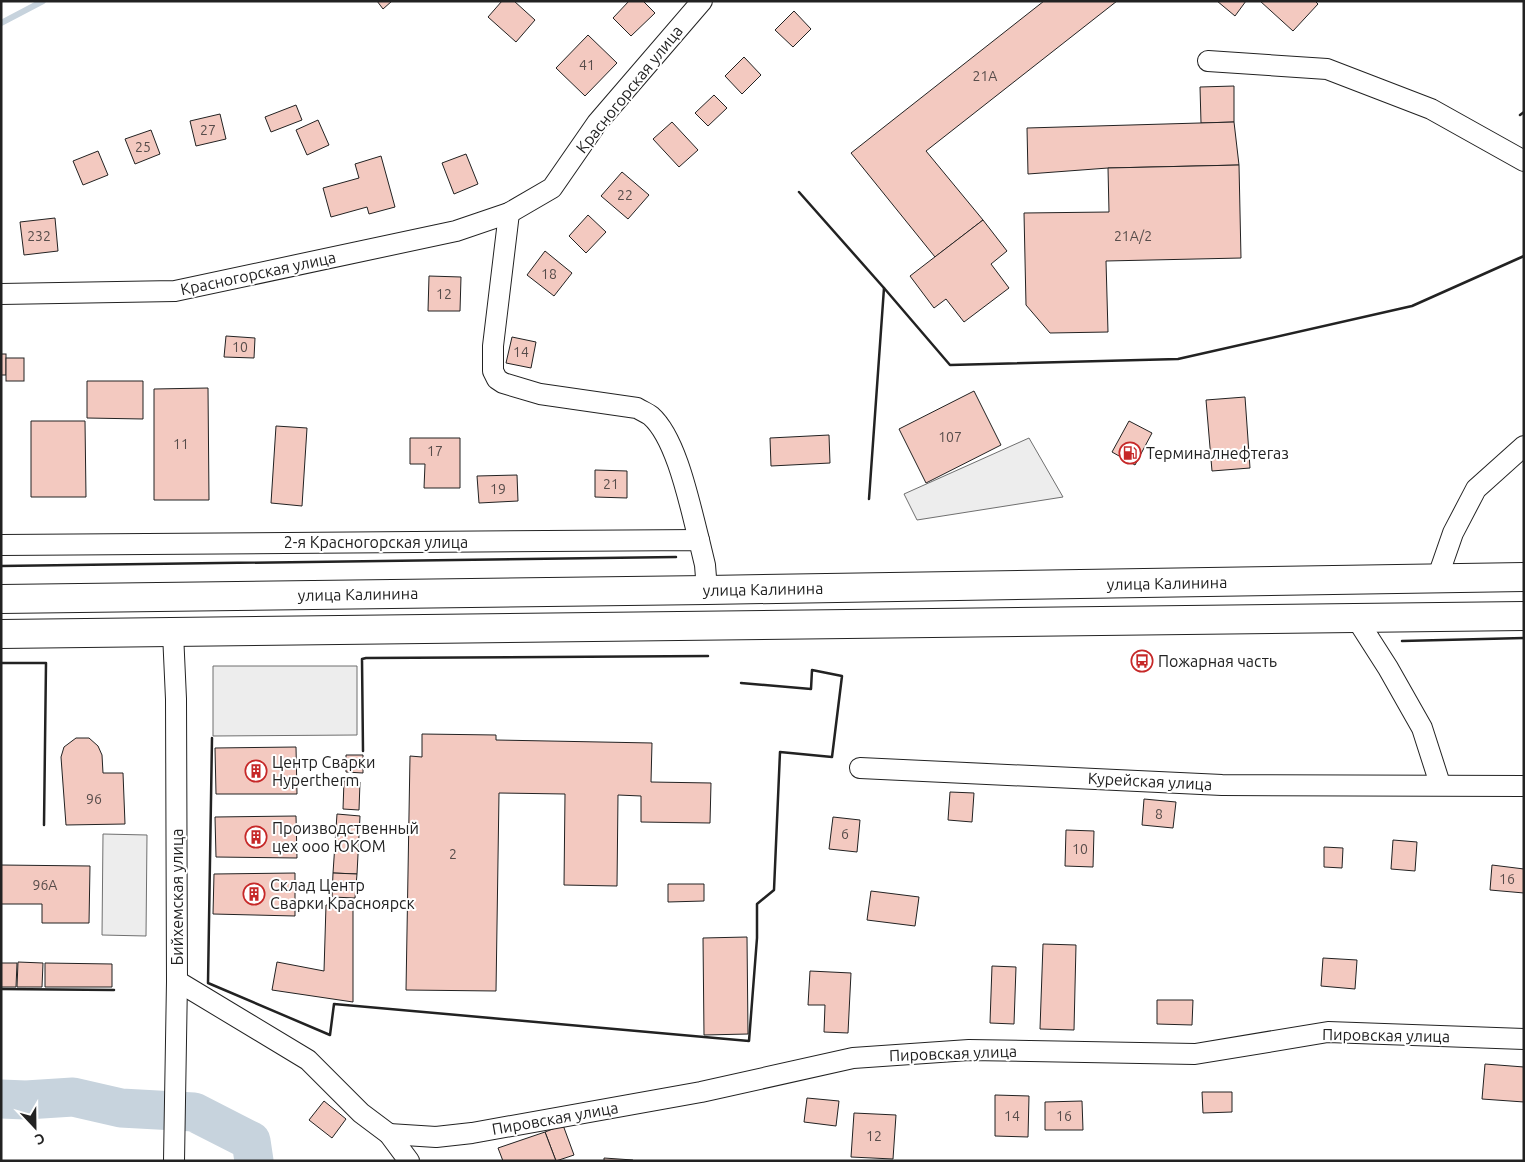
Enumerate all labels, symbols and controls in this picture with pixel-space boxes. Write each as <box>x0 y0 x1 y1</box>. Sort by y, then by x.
street label: Красногорская улица <box>572 22 686 156</box>
house number: 41 <box>579 57 595 73</box>
house number: 21А <box>973 68 997 84</box>
house number: 27 <box>200 122 216 138</box>
house number: 25 <box>135 139 151 155</box>
house number: 22 <box>617 187 633 203</box>
house number: 232 <box>27 228 51 244</box>
house number: 21А/2 <box>1114 228 1152 244</box>
street label: Красногорская улица <box>179 248 337 298</box>
house number: 18 <box>541 266 557 282</box>
house number: 12 <box>436 286 452 302</box>
house number: 10 <box>232 339 248 355</box>
house number: 14 <box>513 344 529 360</box>
house number: 107 <box>938 429 962 445</box>
house number: 11 <box>173 436 189 452</box>
fuel station icon: Терминалнефтегаз <box>1118 441 1142 465</box>
house number: 17 <box>427 443 443 459</box>
place label: Терминалнефтегаз <box>1146 444 1289 462</box>
house number: 21 <box>603 476 619 492</box>
house number: 19 <box>490 481 506 497</box>
street label: 2-я Красногорская улица <box>284 533 468 551</box>
street label: улица Калинина <box>1107 573 1227 593</box>
street label: улица Калинина <box>703 579 823 599</box>
street label: улица Калинина <box>298 584 418 604</box>
bus stop icon: Пожарная часть <box>1130 649 1154 673</box>
place label: Пожарная часть <box>1158 652 1277 670</box>
place label: Центр Сварки Hypertherm <box>272 753 376 789</box>
building icon: Центр Сварки Hypertherm <box>244 759 268 783</box>
street label: Курейская улица <box>1087 769 1213 793</box>
house number: 96 <box>86 791 102 807</box>
house number: 8 <box>1155 806 1163 822</box>
place label: Производственный цех ооо ЮКОМ <box>272 819 419 855</box>
building icon: Производственный цех ооо ЮКОМ <box>244 825 268 849</box>
house number: 6 <box>841 826 849 842</box>
street label: Бийхемская улица <box>168 828 186 966</box>
house number: 10 <box>1072 841 1088 857</box>
house number: 2 <box>449 846 457 862</box>
house number: 16 <box>1499 871 1515 887</box>
place label: Склад Центр Сварки Красноярск <box>270 876 415 912</box>
house number: 96А <box>33 877 57 893</box>
building icon: Склад Центр Сварки Красноярск <box>242 882 266 906</box>
street label: Пировская улица <box>1322 1025 1450 1045</box>
street label: Пировская улица <box>889 1042 1017 1064</box>
street label: Пировская улица <box>490 1098 620 1138</box>
north arrow <box>10 1102 60 1152</box>
house number: 14 <box>1004 1108 1020 1124</box>
house number: 16 <box>1056 1108 1072 1124</box>
house number: 12 <box>866 1128 882 1144</box>
text: С <box>33 1130 47 1148</box>

